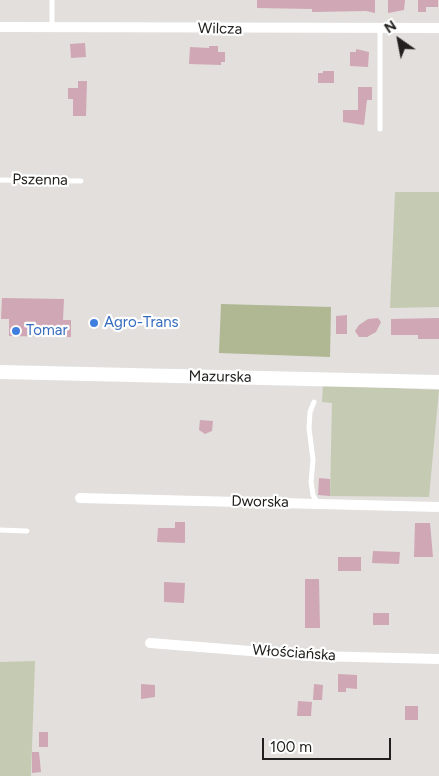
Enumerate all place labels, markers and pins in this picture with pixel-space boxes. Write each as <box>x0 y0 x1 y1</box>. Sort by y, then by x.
place label: Agro-Trans <box>104 314 179 332</box>
marker: Agro-Trans <box>88 317 100 329</box>
place label: Tomar <box>26 322 68 340</box>
marker: Tomar <box>10 325 22 337</box>

